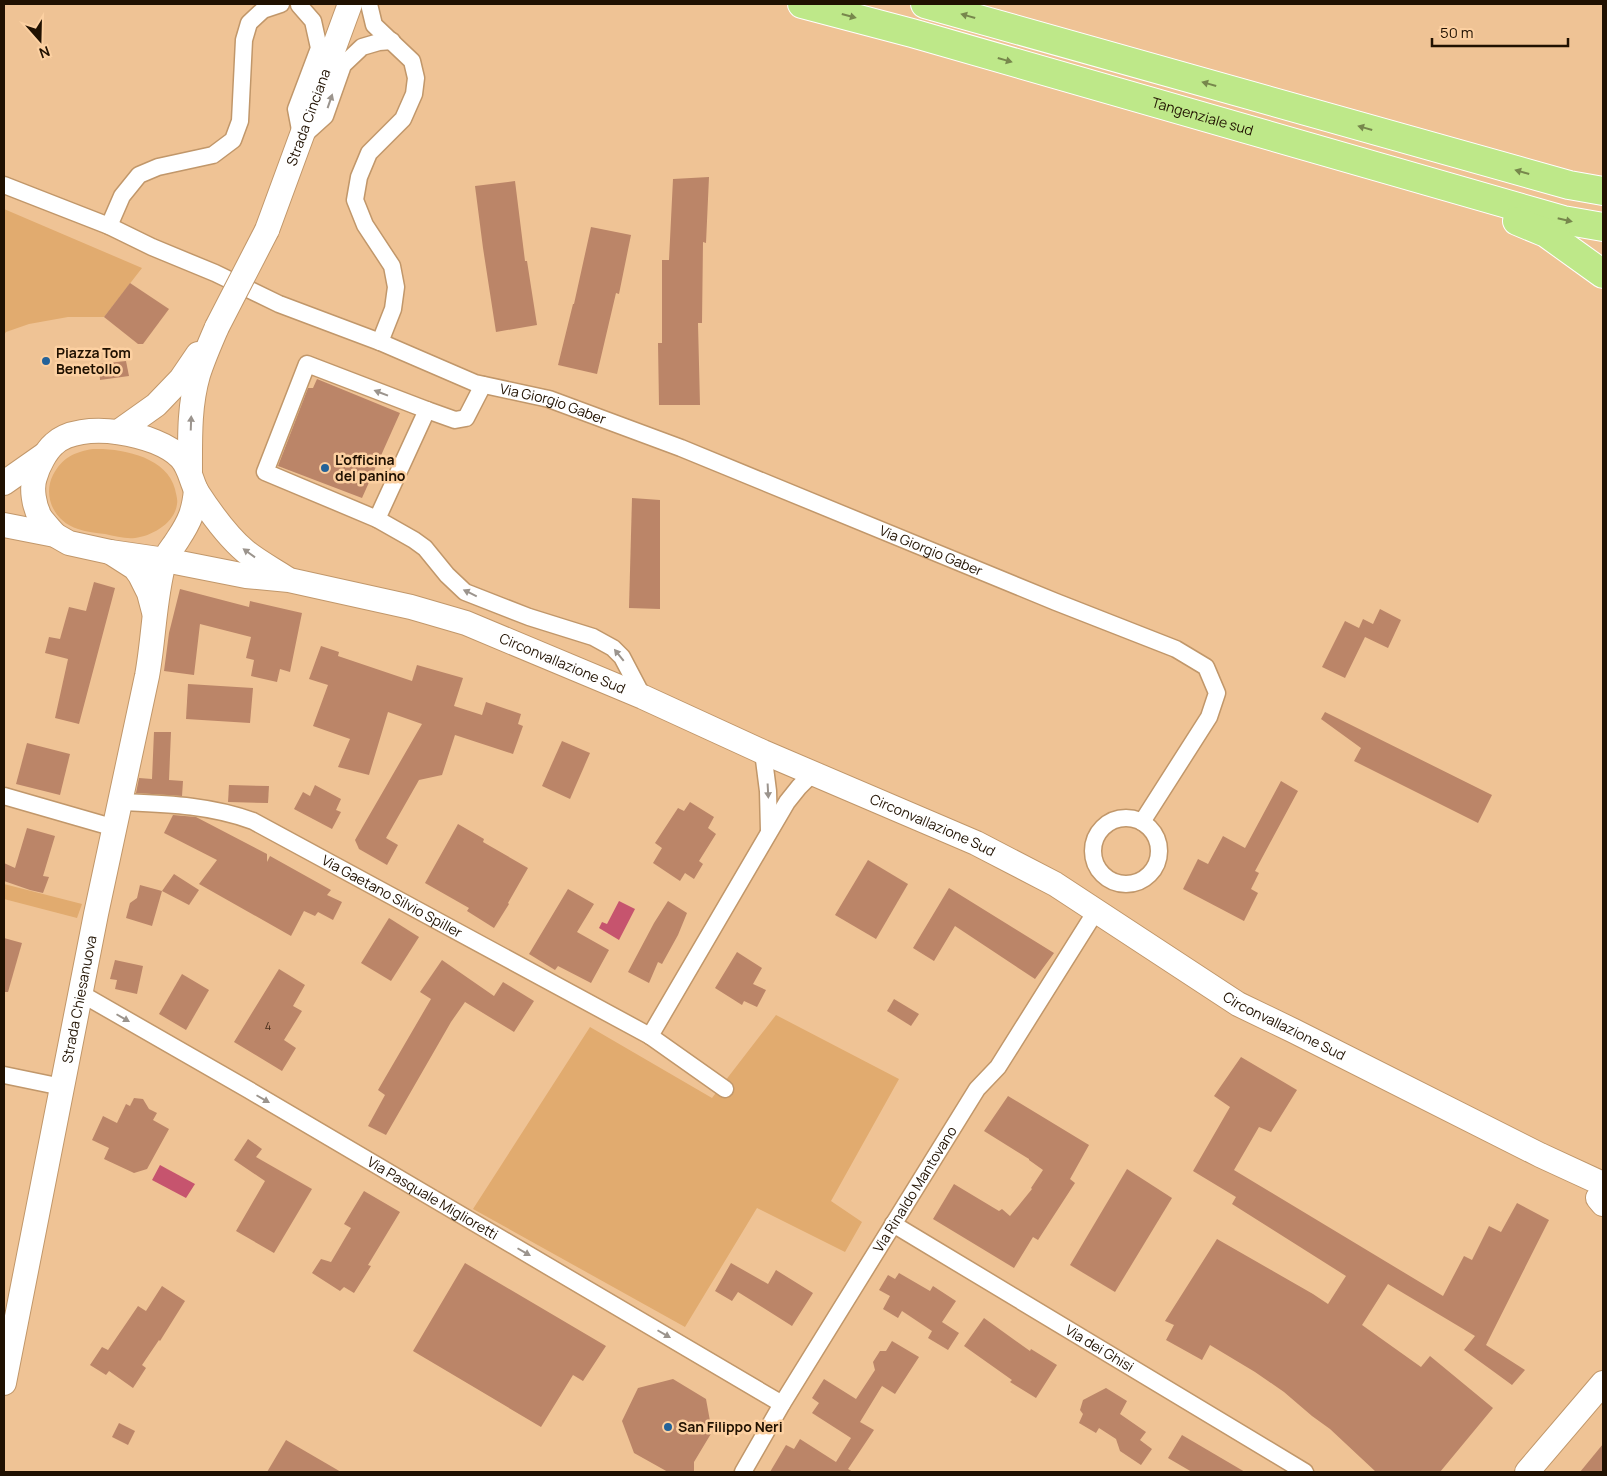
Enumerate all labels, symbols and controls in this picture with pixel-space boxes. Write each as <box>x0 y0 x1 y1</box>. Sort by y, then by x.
one-way arrow <box>841 12 856 20</box>
one-way arrow <box>961 12 976 20</box>
north arrow <box>15 15 65 65</box>
scale bar <box>1432 15 1568 47</box>
text: 50 m <box>1440 22 1474 43</box>
text: N <box>37 42 53 63</box>
one-way arrow <box>998 56 1013 64</box>
street label: Strada Cinciana <box>281 66 334 168</box>
one-way arrow <box>1201 80 1217 88</box>
street label: Tangenziale sud <box>1150 92 1256 140</box>
one-way arrow <box>327 93 335 108</box>
one-way arrow <box>1358 124 1373 132</box>
one-way arrow <box>1514 167 1529 175</box>
one-way arrow <box>1558 216 1573 224</box>
place label: Piazza Tom Benetollo <box>56 343 131 378</box>
marker: Piazza Tom Benetollo <box>40 355 52 367</box>
street label: Via Giorgio Gaber <box>498 379 609 428</box>
one-way arrow <box>374 388 389 396</box>
one-way arrow <box>187 415 195 431</box>
place label: L'officina del panino <box>335 450 406 485</box>
marker: L'officina del panino <box>319 462 331 474</box>
street label: Via Giorgio Gaber <box>877 520 986 580</box>
one-way arrow <box>242 548 256 558</box>
one-way arrow <box>463 589 478 598</box>
street label: Circonvallazione Sud <box>497 628 628 698</box>
one-way arrow <box>613 649 624 662</box>
one-way arrow <box>764 783 772 799</box>
street label: Circonvallazione Sud <box>867 789 999 860</box>
street label: Via Gaetano Silvio Spiller <box>319 850 466 942</box>
street label: Strada Chiesanuova <box>57 934 101 1065</box>
street label: Circonvallazione Sud <box>1219 987 1349 1064</box>
one-way arrow <box>116 1013 129 1022</box>
house number: 4 <box>265 1018 271 1033</box>
one-way arrow <box>257 1094 270 1103</box>
street label: Via Rinaldo Mantovano <box>868 1122 961 1256</box>
street label: Via Pasquale Miglioretti <box>364 1152 502 1244</box>
one-way arrow <box>518 1247 531 1256</box>
street label: Via dei Ghisi <box>1062 1320 1138 1376</box>
one-way arrow <box>657 1330 672 1338</box>
place label: San Filippo Neri <box>678 1417 783 1436</box>
marker: San Filippo Neri <box>662 1421 674 1433</box>

